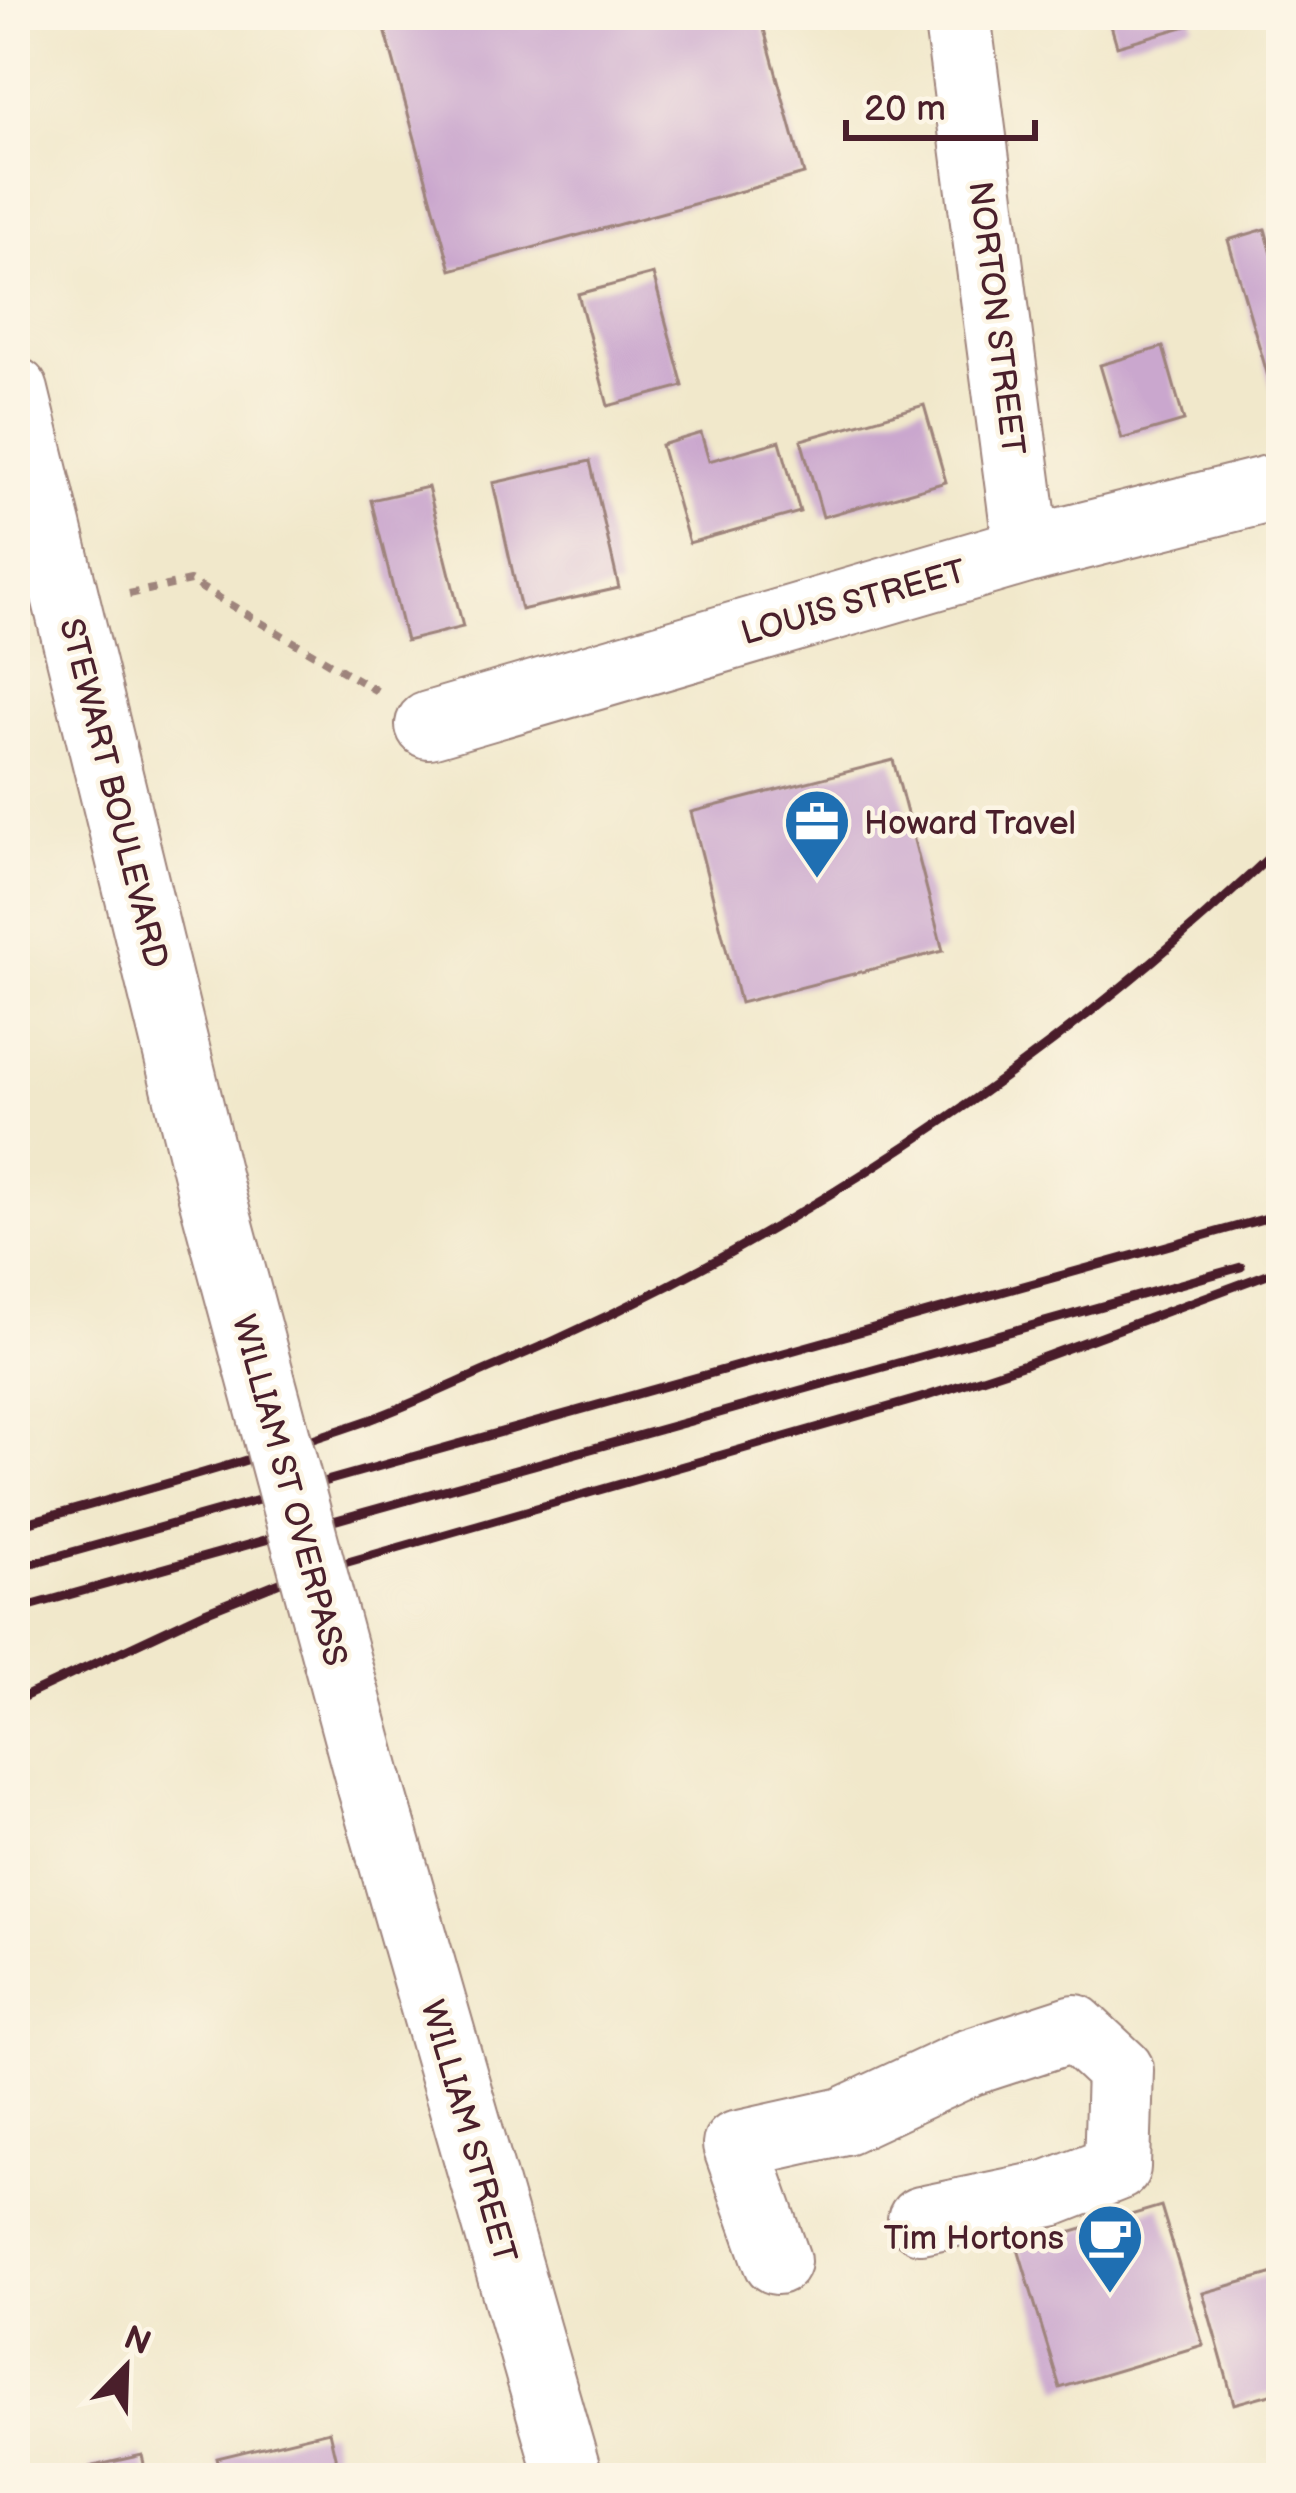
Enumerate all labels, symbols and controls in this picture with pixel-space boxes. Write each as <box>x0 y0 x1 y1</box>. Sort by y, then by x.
scale bar <box>846 66 1035 140</box>
text: 20 m <box>864 88 946 131</box>
street label: NORTON STREET <box>959 179 1033 457</box>
street label: LOUIS STREET <box>737 552 971 654</box>
street label: STEWART BOULEVARD <box>50 615 176 972</box>
office icon: Howard Travel <box>782 787 852 881</box>
place label: Howard Travel <box>864 804 1076 844</box>
street label: WILLIAM ST OVERPASS <box>223 1310 355 1671</box>
street label: WILLIAM STREET <box>411 1996 525 2268</box>
cafe icon: Tim Hortons <box>1075 2202 1145 2296</box>
place label: Tim Hortons <box>884 2219 1064 2259</box>
north arrow <box>66 2307 186 2427</box>
text: N <box>118 2318 156 2364</box>

